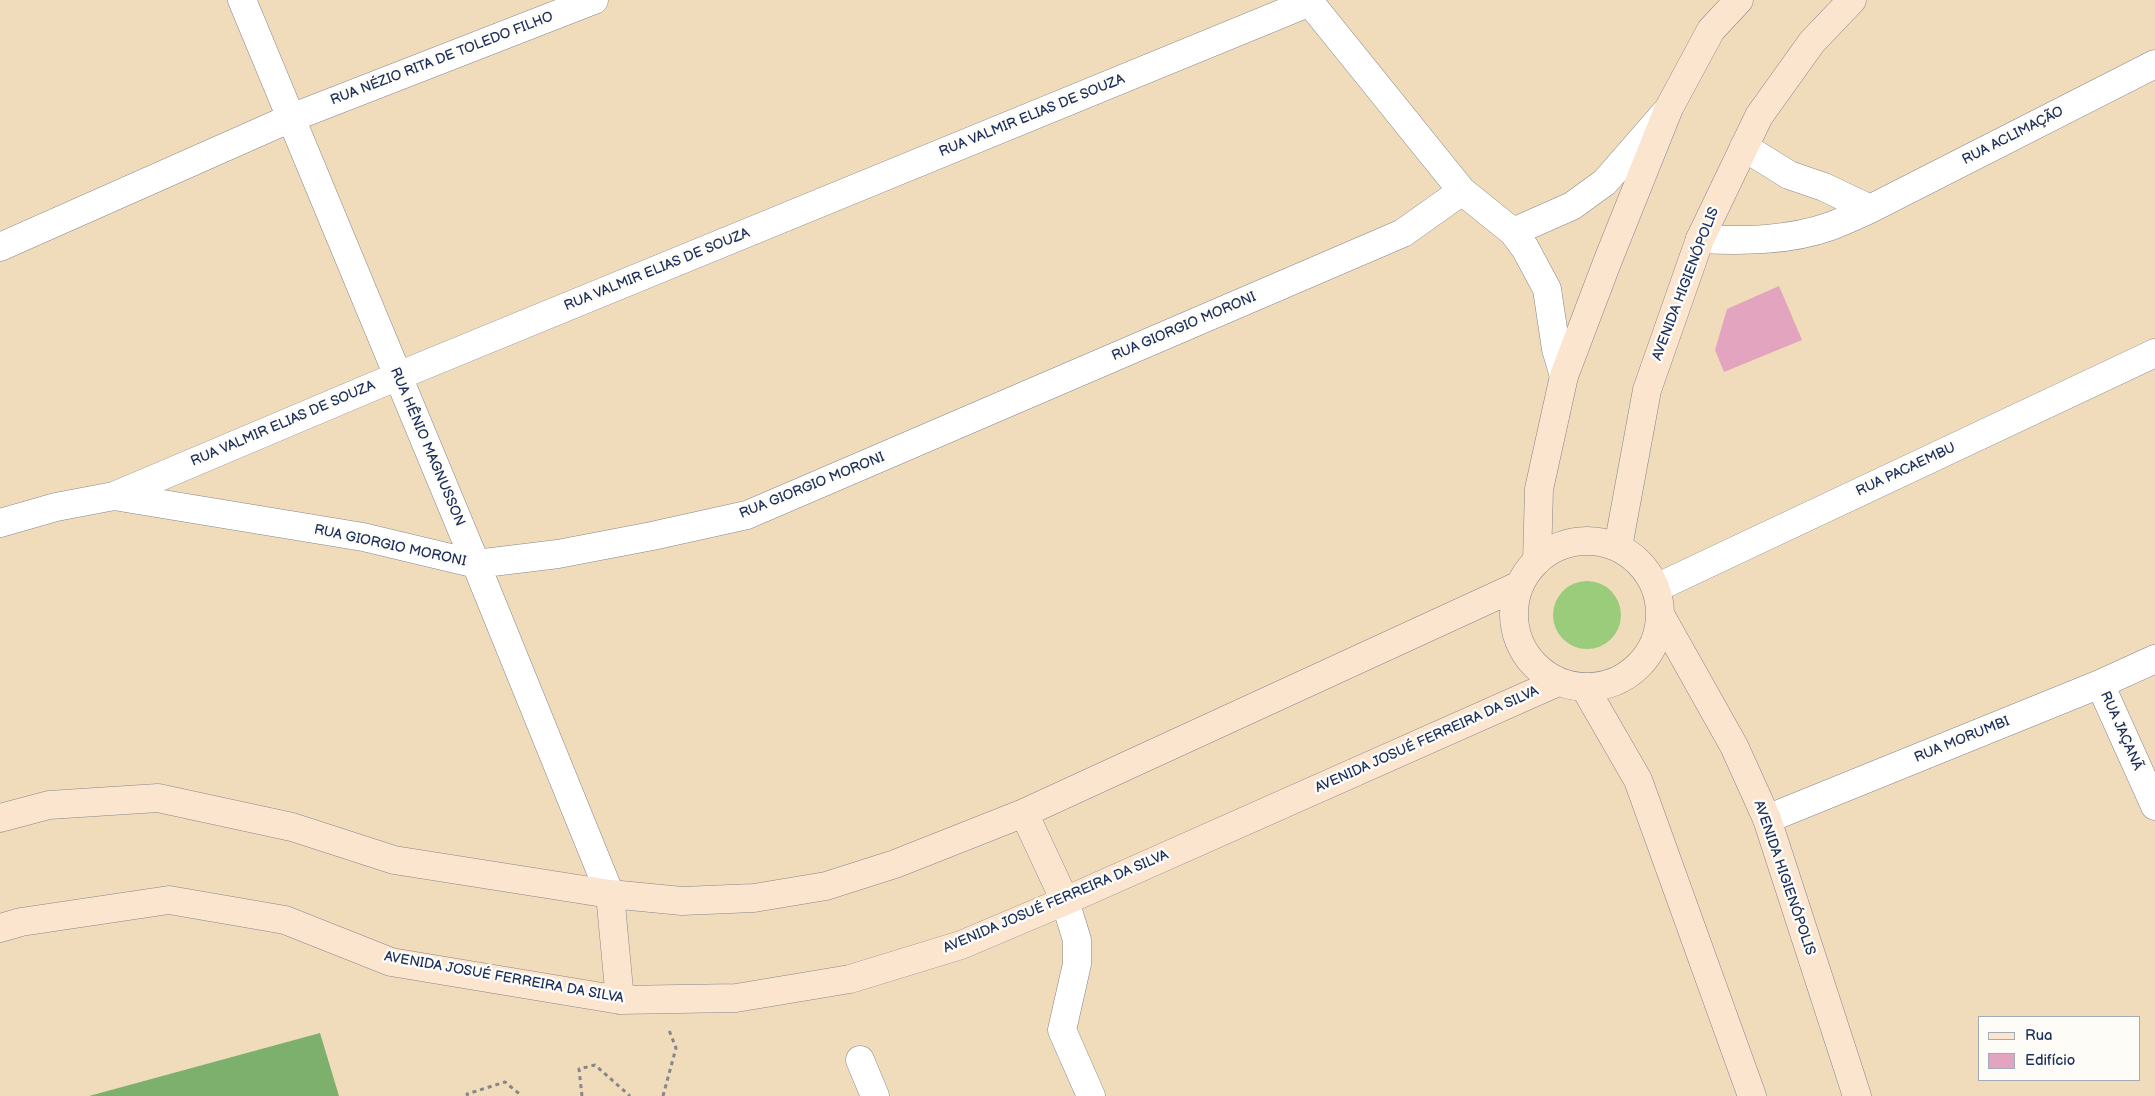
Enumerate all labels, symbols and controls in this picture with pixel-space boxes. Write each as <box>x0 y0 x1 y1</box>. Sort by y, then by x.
street label: RUA NÉZIO RITA DE TOLEDO FILHO <box>328 9 556 109</box>
street label: RUA VALMIR ELIAS DE SOUZA <box>937 71 1127 161</box>
street label: RUA ACLIMAÇÃO <box>1959 103 2067 169</box>
street label: AVENIDA HIGIENÓPOLIS <box>1649 205 1723 363</box>
street label: RUA VALMIR ELIAS DE SOUZA <box>562 225 752 315</box>
street label: RUA GIORGIO MORONI <box>1109 289 1259 365</box>
street label: RUA HÊNIO MAGNUSSON <box>386 365 468 529</box>
street label: RUA VALMIR ELIAS DE SOUZA <box>188 377 378 471</box>
street label: RUA PACAEMBU <box>1854 440 1958 500</box>
street label: RUA GIORGIO MORONI <box>737 449 887 523</box>
street label: RUA GIORGIO MORONI <box>312 522 468 570</box>
street label: AVENIDA JOSUÉ FERREIRA DA SILVA <box>1313 683 1541 797</box>
street label: RUA JAÇANÃ <box>2096 689 2146 773</box>
street label: RUA MORUMBI <box>1912 713 2012 767</box>
street label: AVENIDA HIGIENÓPOLIS <box>1750 798 1818 958</box>
street label: AVENIDA JOSUÉ FERREIRA DA SILVA <box>941 847 1171 957</box>
street label: AVENIDA JOSUÉ FERREIRA DA SILVA <box>383 949 625 1007</box>
legend <box>1978 1016 2140 1081</box>
text: Rua <box>2025 1026 2053 1045</box>
text: Edifício <box>2025 1051 2075 1070</box>

